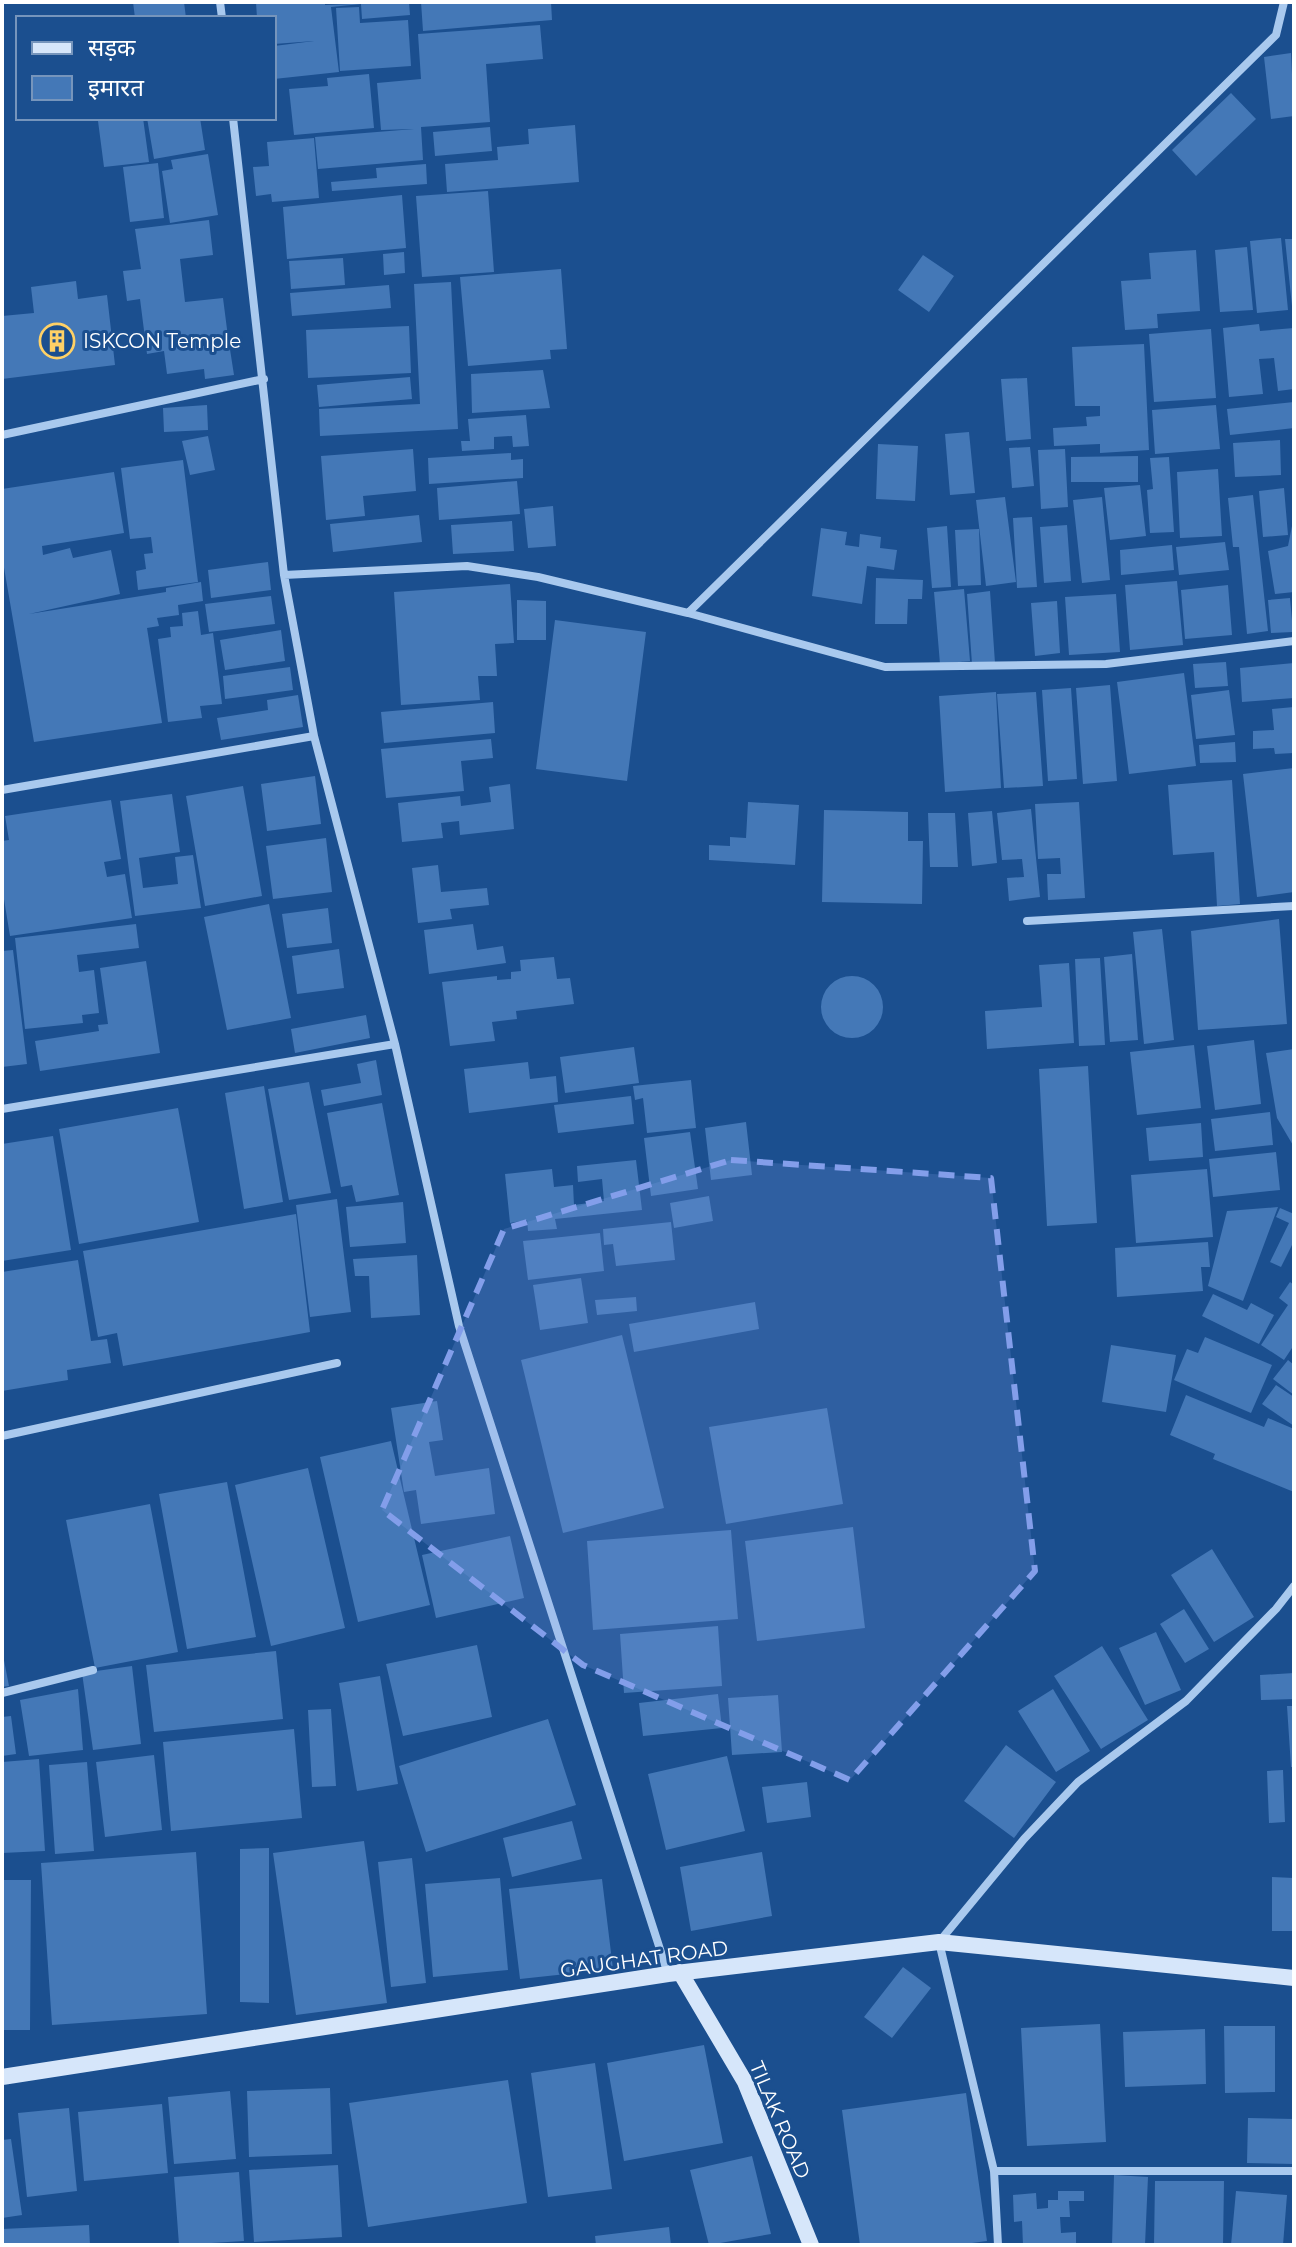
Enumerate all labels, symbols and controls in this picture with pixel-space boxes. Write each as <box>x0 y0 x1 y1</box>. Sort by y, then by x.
legend <box>16 16 276 120</box>
text: सड़क <box>88 33 136 62</box>
text: इमारत <box>88 73 145 102</box>
building icon: ISKCON Temple <box>38 322 76 360</box>
place label: ISKCON Temple <box>83 329 241 353</box>
street label: GAUGHAT ROAD <box>558 1935 730 1983</box>
street label: TILAK ROAD <box>745 2058 815 2182</box>

